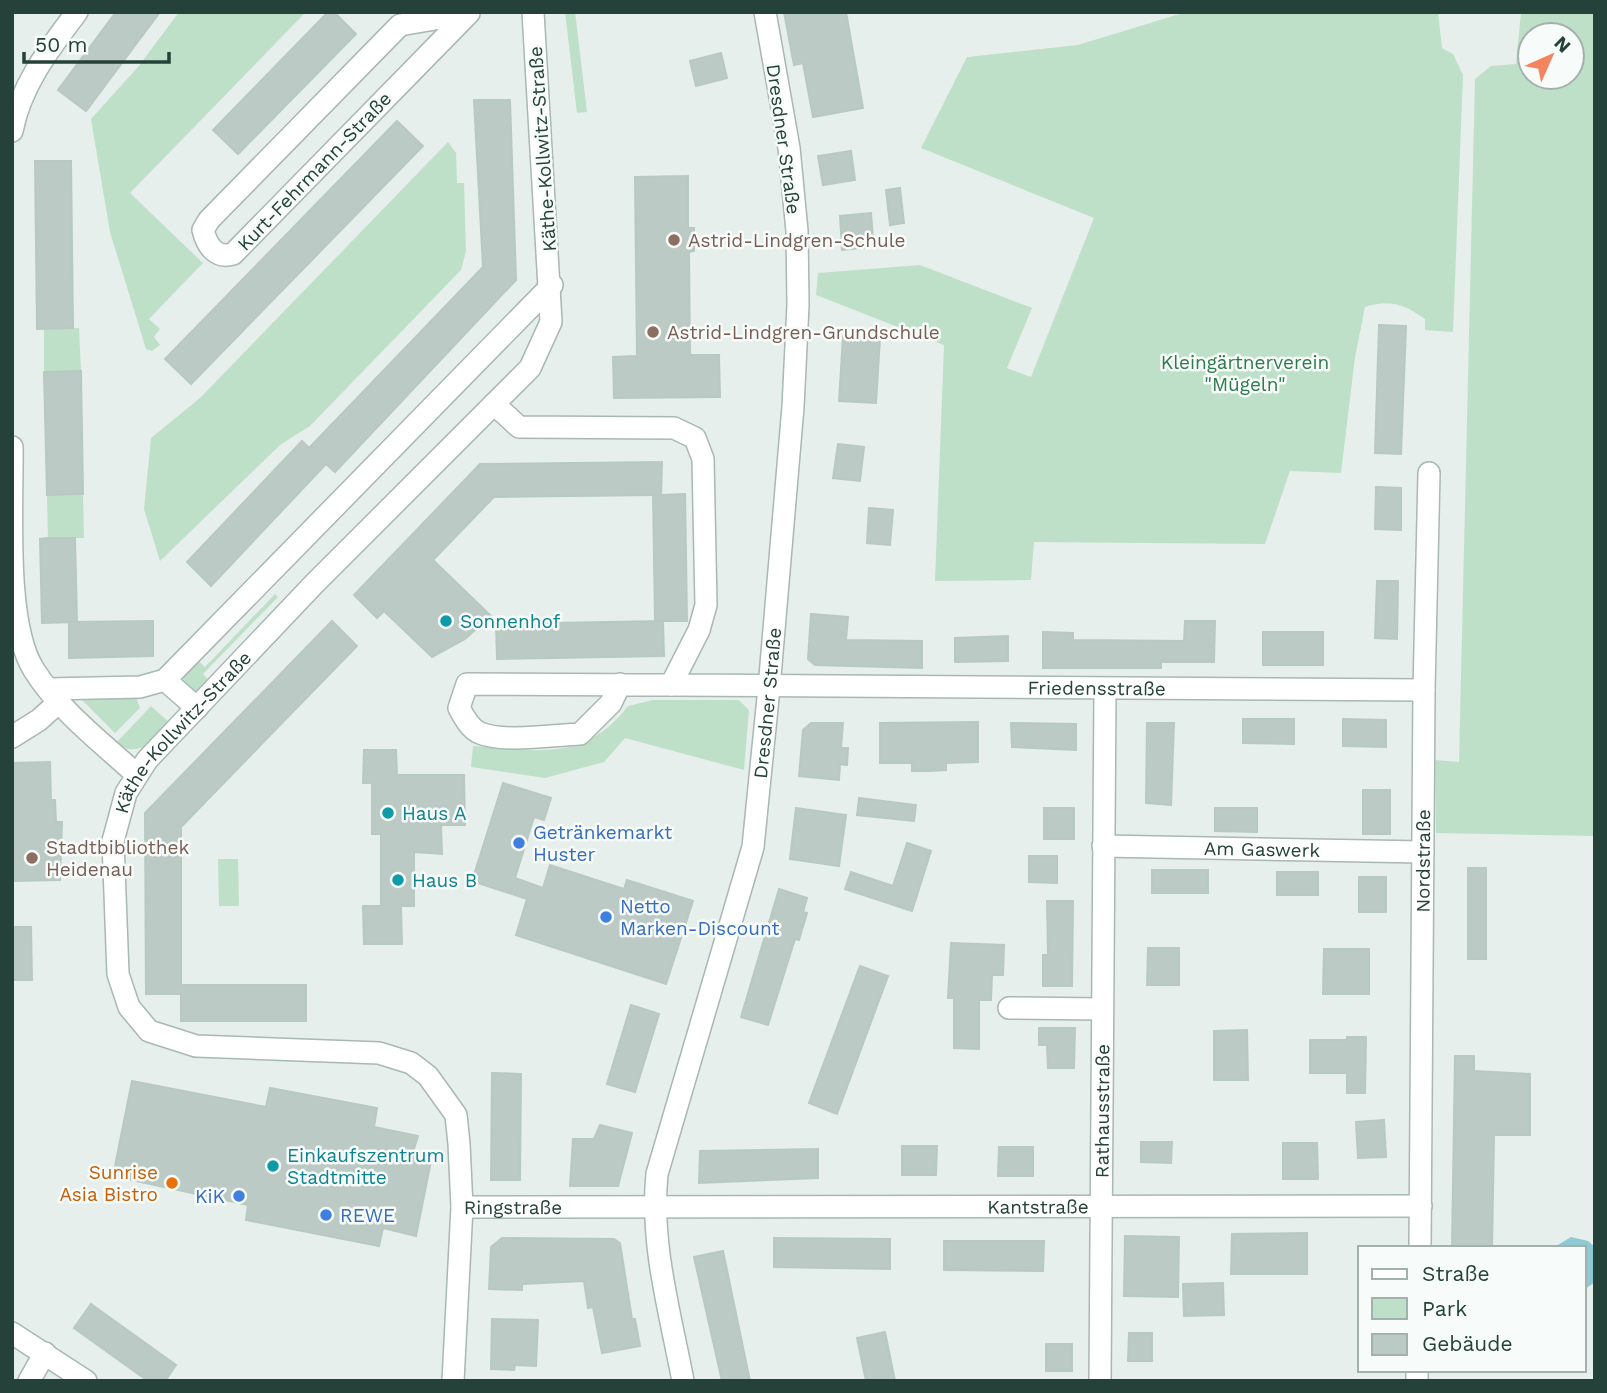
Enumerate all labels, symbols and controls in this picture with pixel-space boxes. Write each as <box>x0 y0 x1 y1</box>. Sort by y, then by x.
scale bar <box>24 21 170 65</box>
north arrow <box>1516 21 1586 91</box>
text: N <box>1550 31 1576 57</box>
text: 50 m <box>35 32 87 57</box>
street label: Käthe-Kollwitz-Straße <box>524 46 561 252</box>
street label: Dresdner Straße <box>762 62 805 216</box>
street label: Kurt-Fehrmann-Straße <box>232 87 396 256</box>
place label: Astrid-Lindgren-Schule <box>688 229 906 252</box>
marker: Astrid-Lindgren-Schule <box>666 232 682 248</box>
place label: Astrid-Lindgren-Grundschule <box>667 321 940 344</box>
marker: Astrid-Lindgren-Grundschule <box>645 324 661 340</box>
park label: Kleingärtnerverein "Mügeln" <box>1161 351 1329 396</box>
place label: Sonnenhof <box>460 610 561 633</box>
marker: Sonnenhof <box>438 613 454 629</box>
street label: Dresdner Straße <box>749 627 786 780</box>
street label: Käthe-Kollwitz-Straße <box>110 646 256 816</box>
street label: Friedensstraße <box>1027 676 1166 700</box>
place label: Haus A <box>402 802 467 825</box>
marker: Haus A <box>380 805 396 821</box>
street label: Nordstraße <box>1411 809 1435 913</box>
place label: Getränkemarkt Huster <box>533 821 672 866</box>
marker: Getränkemarkt Huster <box>511 835 527 851</box>
place label: Stadtbibliothek Heidenau <box>46 836 189 881</box>
street label: Am Gaswerk <box>1204 837 1321 862</box>
marker: Stadtbibliothek Heidenau <box>24 850 40 866</box>
place label: Haus B <box>412 869 477 892</box>
marker: Haus B <box>390 872 406 888</box>
place label: Netto Marken-Discount <box>620 895 780 940</box>
marker: Netto Marken-Discount <box>598 909 614 925</box>
street label: Rathausstraße <box>1090 1044 1114 1178</box>
place label: Einkaufszentrum Stadtmitte <box>287 1144 445 1189</box>
marker: Einkaufszentrum Stadtmitte <box>265 1158 281 1174</box>
place label: Sunrise Asia Bistro <box>59 1161 158 1206</box>
marker: Sunrise Asia Bistro <box>164 1175 180 1191</box>
place label: KiK <box>195 1185 225 1208</box>
marker: KiK <box>231 1188 247 1204</box>
street label: Kantstraße <box>987 1195 1089 1218</box>
street label: Ringstraße <box>464 1196 562 1219</box>
place label: REWE <box>340 1204 395 1227</box>
marker: REWE <box>318 1207 334 1223</box>
legend <box>1358 1246 1586 1372</box>
text: Straße <box>1422 1261 1490 1286</box>
text: Park <box>1422 1296 1467 1321</box>
text: Gebäude <box>1422 1331 1513 1356</box>

